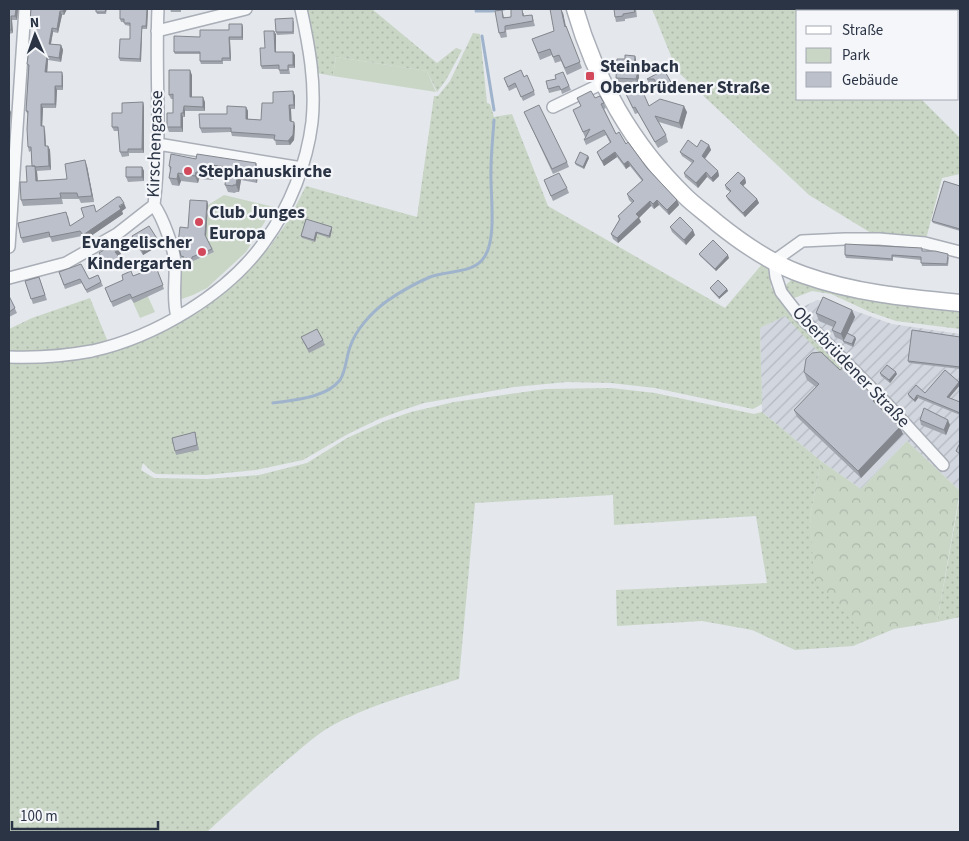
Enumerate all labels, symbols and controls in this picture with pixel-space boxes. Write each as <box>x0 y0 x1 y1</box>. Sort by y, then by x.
north arrow <box>10 10 60 60</box>
legend <box>796 10 959 100</box>
text: N <box>30 13 40 33</box>
text: Straße <box>842 20 883 41</box>
text: Park <box>842 45 871 66</box>
place label: Steinbach Oberbrüdener Straße <box>600 54 770 100</box>
marker: Steinbach Oberbrüdener Straße <box>584 70 596 82</box>
text: Gebäude <box>842 70 898 91</box>
street label: Kirschengasse <box>141 90 169 198</box>
place label: Stephanuskirche <box>198 159 332 184</box>
marker: Stephanuskirche <box>182 165 194 177</box>
place label: Club Junges Europa <box>209 200 305 246</box>
marker: Club Junges Europa <box>193 216 205 228</box>
place label: Evangelischer Kindergarten <box>82 230 193 276</box>
marker: Evangelischer Kindergarten <box>196 246 208 258</box>
street label: Oberbrüdener Straße <box>786 301 916 433</box>
scale bar <box>12 798 159 830</box>
text: 100 m <box>20 806 58 827</box>

